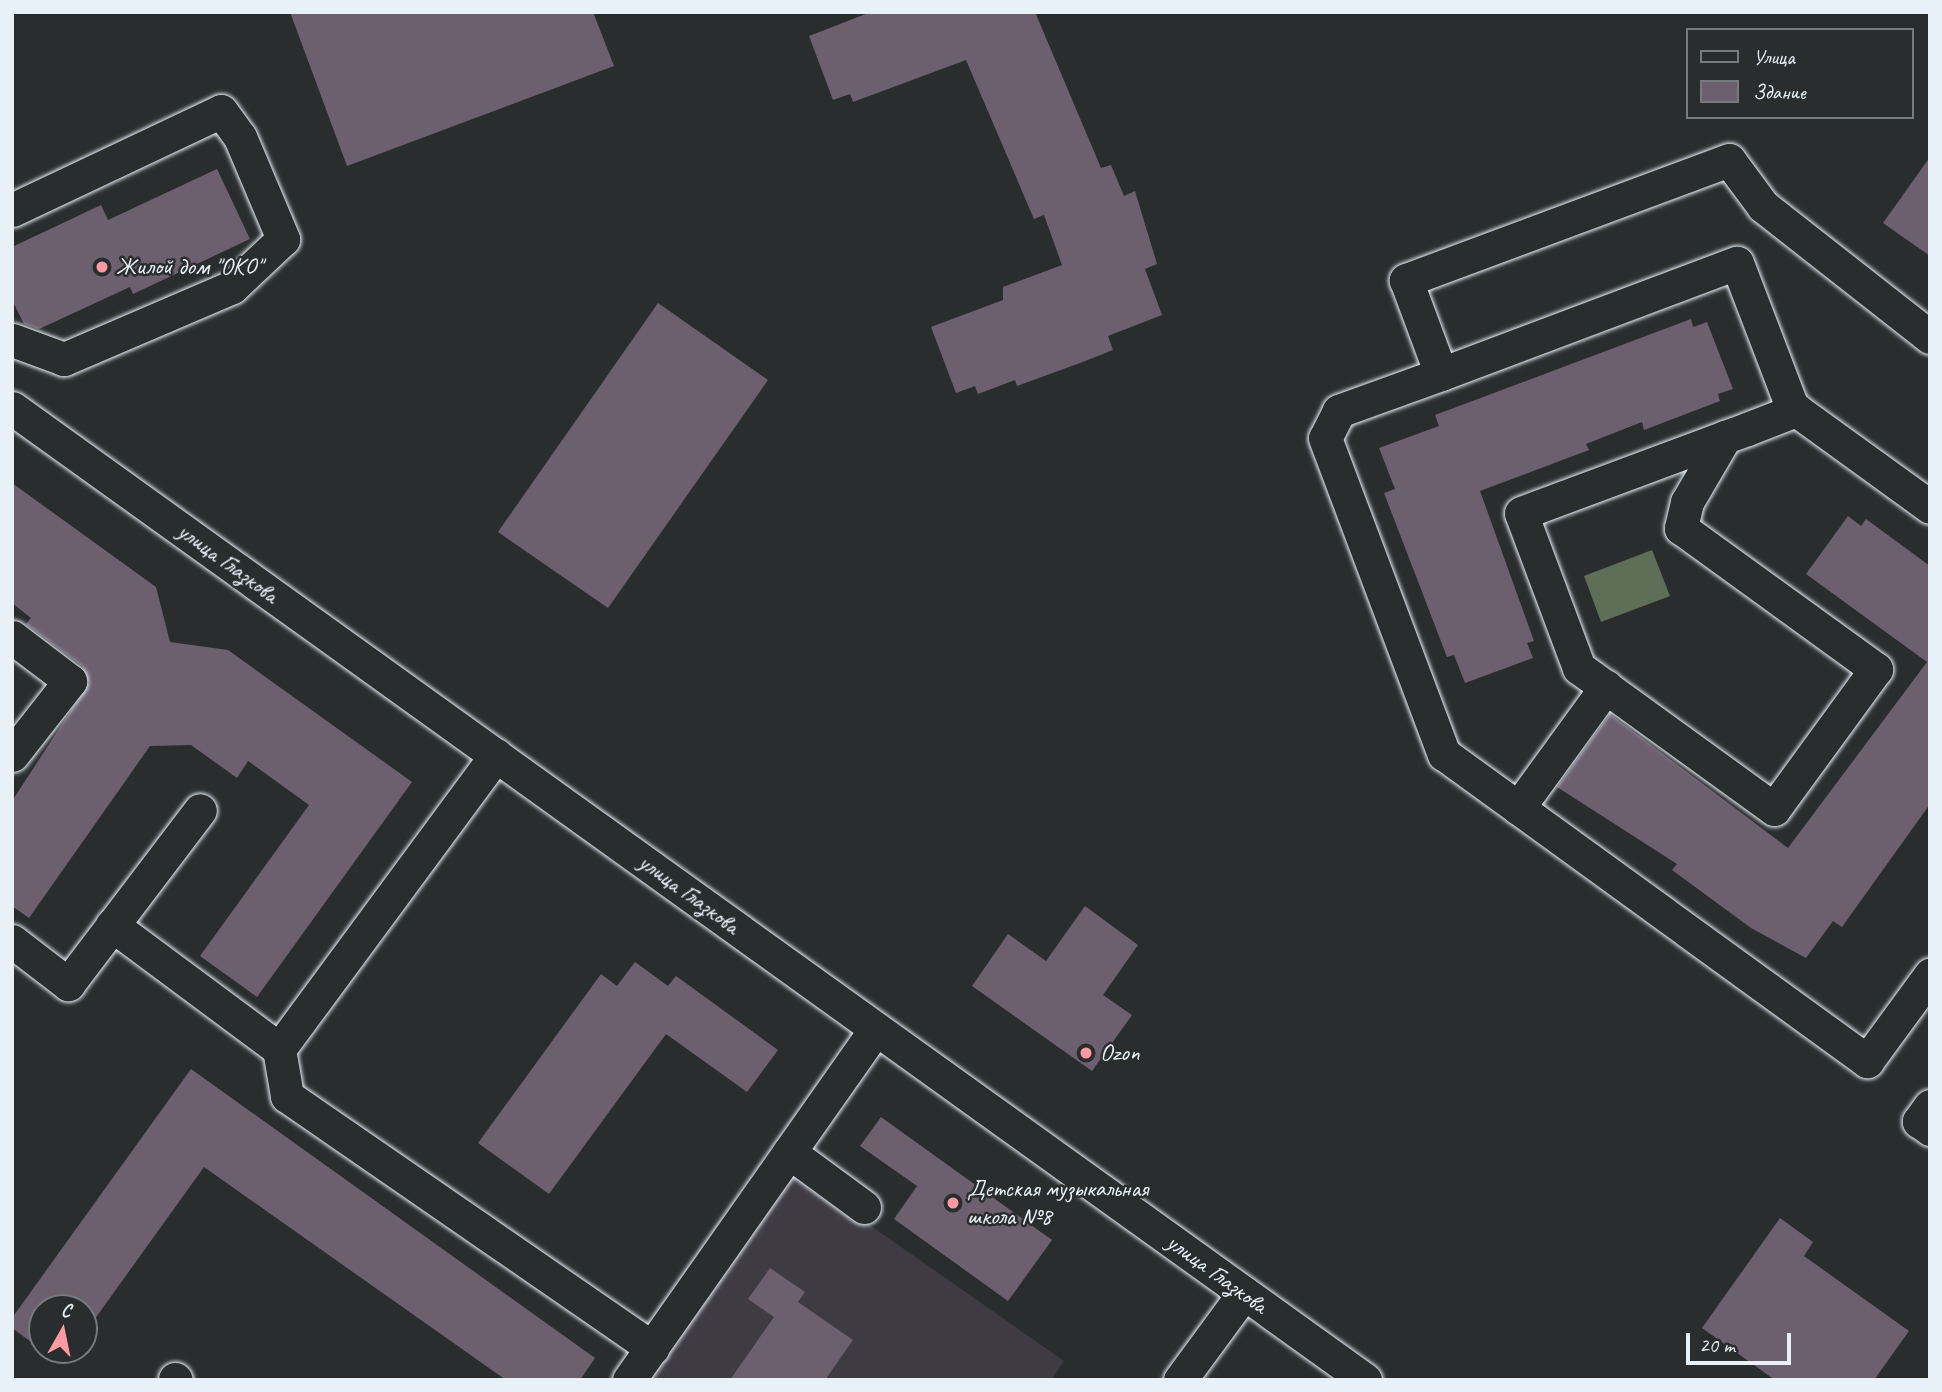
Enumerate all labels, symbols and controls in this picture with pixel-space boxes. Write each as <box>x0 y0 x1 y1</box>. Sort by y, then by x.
legend <box>1686 28 1914 119</box>
text: Улица <box>1753 44 1795 70</box>
text: Здание <box>1753 79 1806 105</box>
place label: Жилой дом "ОКО" <box>116 253 262 281</box>
marker: Жилой дом "ОКО" <box>94 259 110 275</box>
street label: улица Глазкова <box>171 516 285 610</box>
street label: улица Глазкова <box>632 847 746 941</box>
place label: Ozon <box>1100 1039 1139 1067</box>
marker: Ozon <box>1078 1045 1094 1061</box>
place label: Детская музыкальная школа №8 <box>967 1175 1148 1231</box>
marker: Детская музыкальная школа №8 <box>945 1195 961 1211</box>
street label: улица Глазкова <box>1160 1227 1274 1321</box>
north arrow <box>28 1294 98 1364</box>
text: С <box>59 1298 72 1323</box>
scale bar <box>1690 1318 1795 1362</box>
text: 20 m <box>1699 1332 1735 1358</box>

